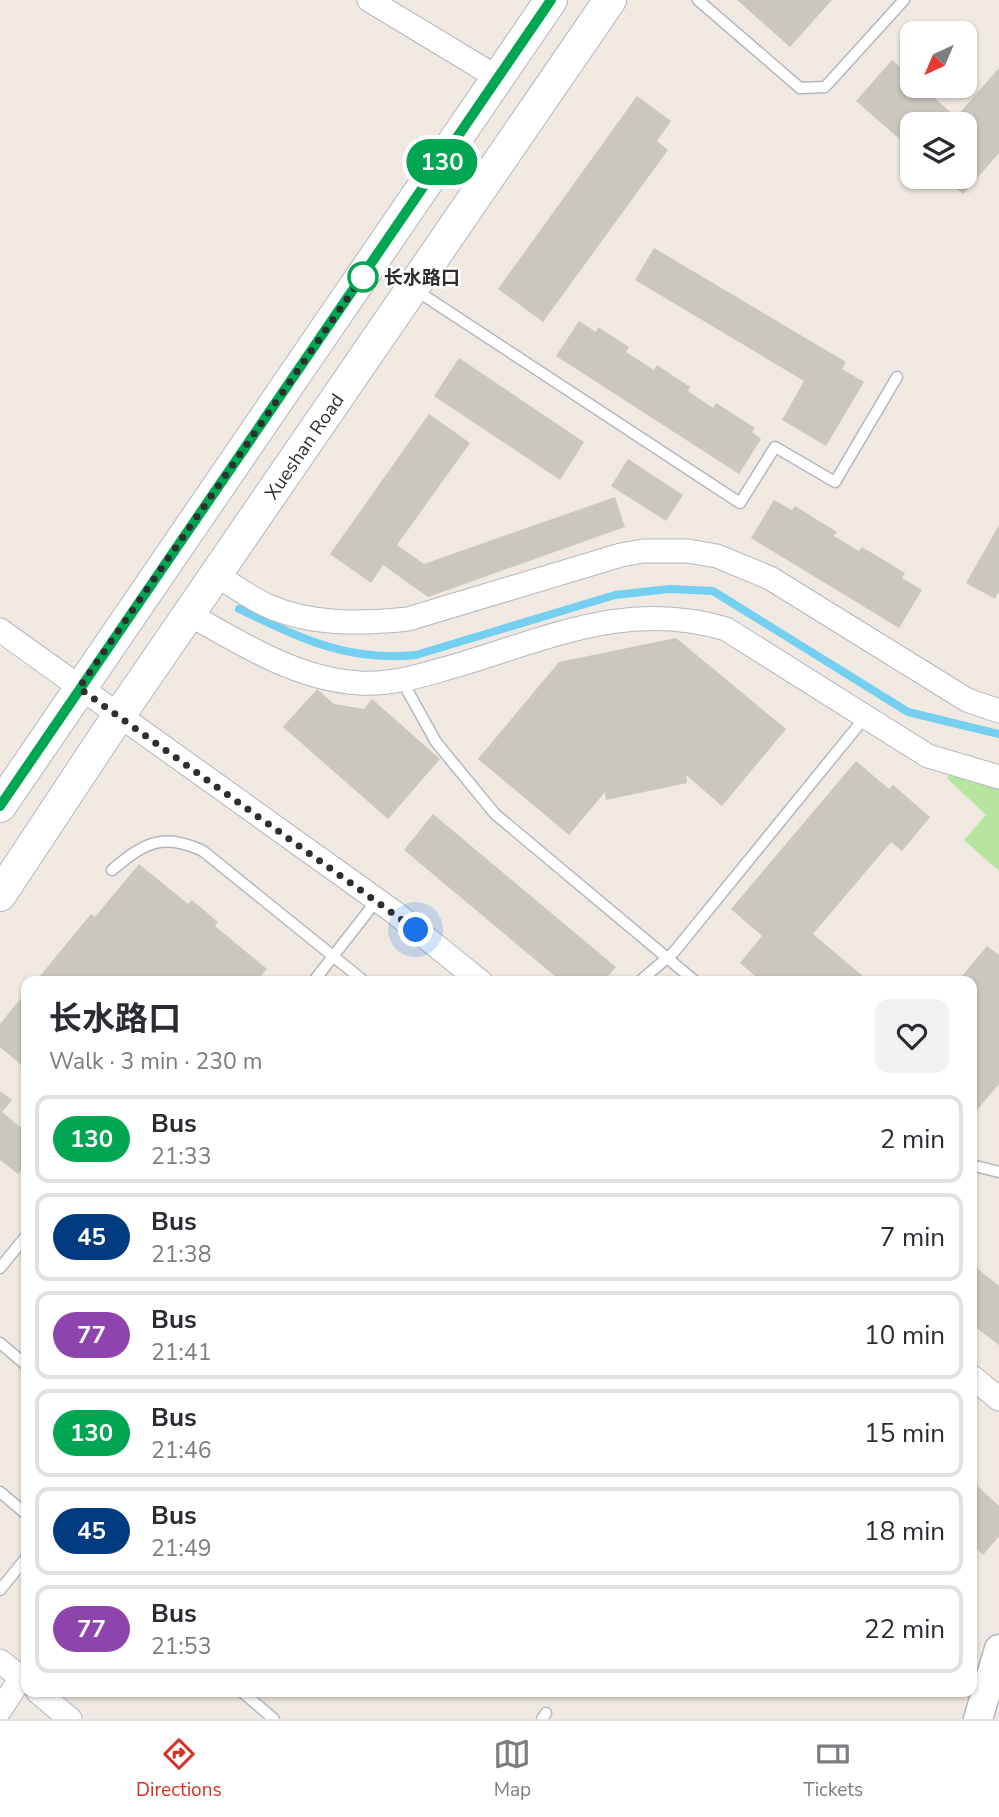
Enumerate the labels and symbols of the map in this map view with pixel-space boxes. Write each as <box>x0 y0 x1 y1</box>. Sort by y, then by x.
north arrow <box>900 21 976 98</box>
line badge: 130 <box>402 139 482 185</box>
marker: 长水路口 <box>348 262 378 292</box>
place label: 长水路口 <box>384 265 460 291</box>
street label: Xueshan Road <box>259 389 350 505</box>
your location <box>398 912 433 947</box>

